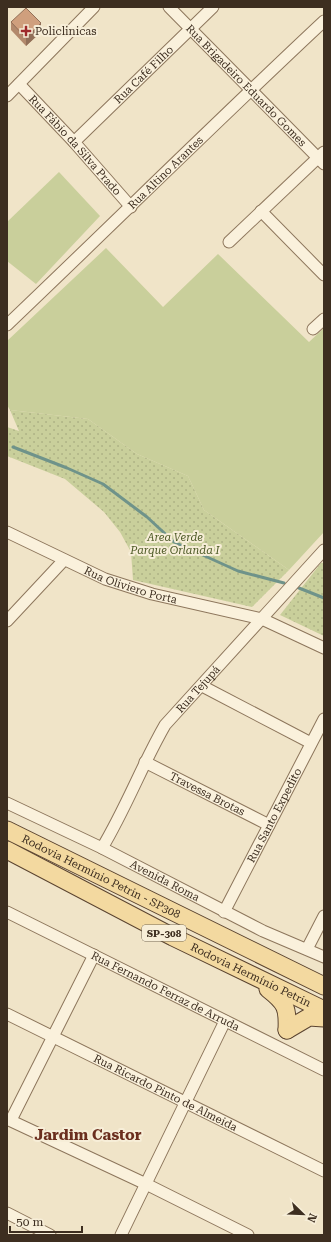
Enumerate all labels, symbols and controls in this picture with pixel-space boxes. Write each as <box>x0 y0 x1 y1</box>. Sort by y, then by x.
street label: Rua Brigadeiro Eduardo Gomes <box>183 22 309 149</box>
marker: Policlinicas <box>20 25 32 37</box>
place label: Policlinicas <box>35 25 97 38</box>
street label: Rua Café Filho <box>112 43 176 106</box>
street label: Rua Fábio da Silva Prado <box>26 93 124 198</box>
street label: Rua Altino Arantes <box>126 134 206 212</box>
park label: Area Verde Parque Orlanda I <box>129 531 221 557</box>
street label: Rua Oliviero Porta <box>82 564 178 606</box>
street label: Rua Tejupá <box>174 663 223 715</box>
street label: Rua Santo Expedito <box>245 766 305 865</box>
street label: Travessa Brotas <box>167 770 247 819</box>
street label: Rodovia Hermínio Petrin - SP308 <box>20 832 182 921</box>
street label: Avenida Roma <box>128 858 202 904</box>
road number: SP-308 <box>142 925 186 941</box>
street label: Rodovia Hermínio Petrin <box>188 941 313 1010</box>
street label: Rua Fernando Ferraz de Arruda <box>89 949 242 1034</box>
street label: Rua Ricardo Pinto de Almeida <box>91 1052 239 1134</box>
district label: Jardim Castor <box>34 1126 142 1144</box>
north arrow <box>283 1194 323 1234</box>
scale bar <box>10 1208 82 1234</box>
text: N <box>304 1211 319 1225</box>
text: 50 m <box>16 1215 43 1229</box>

